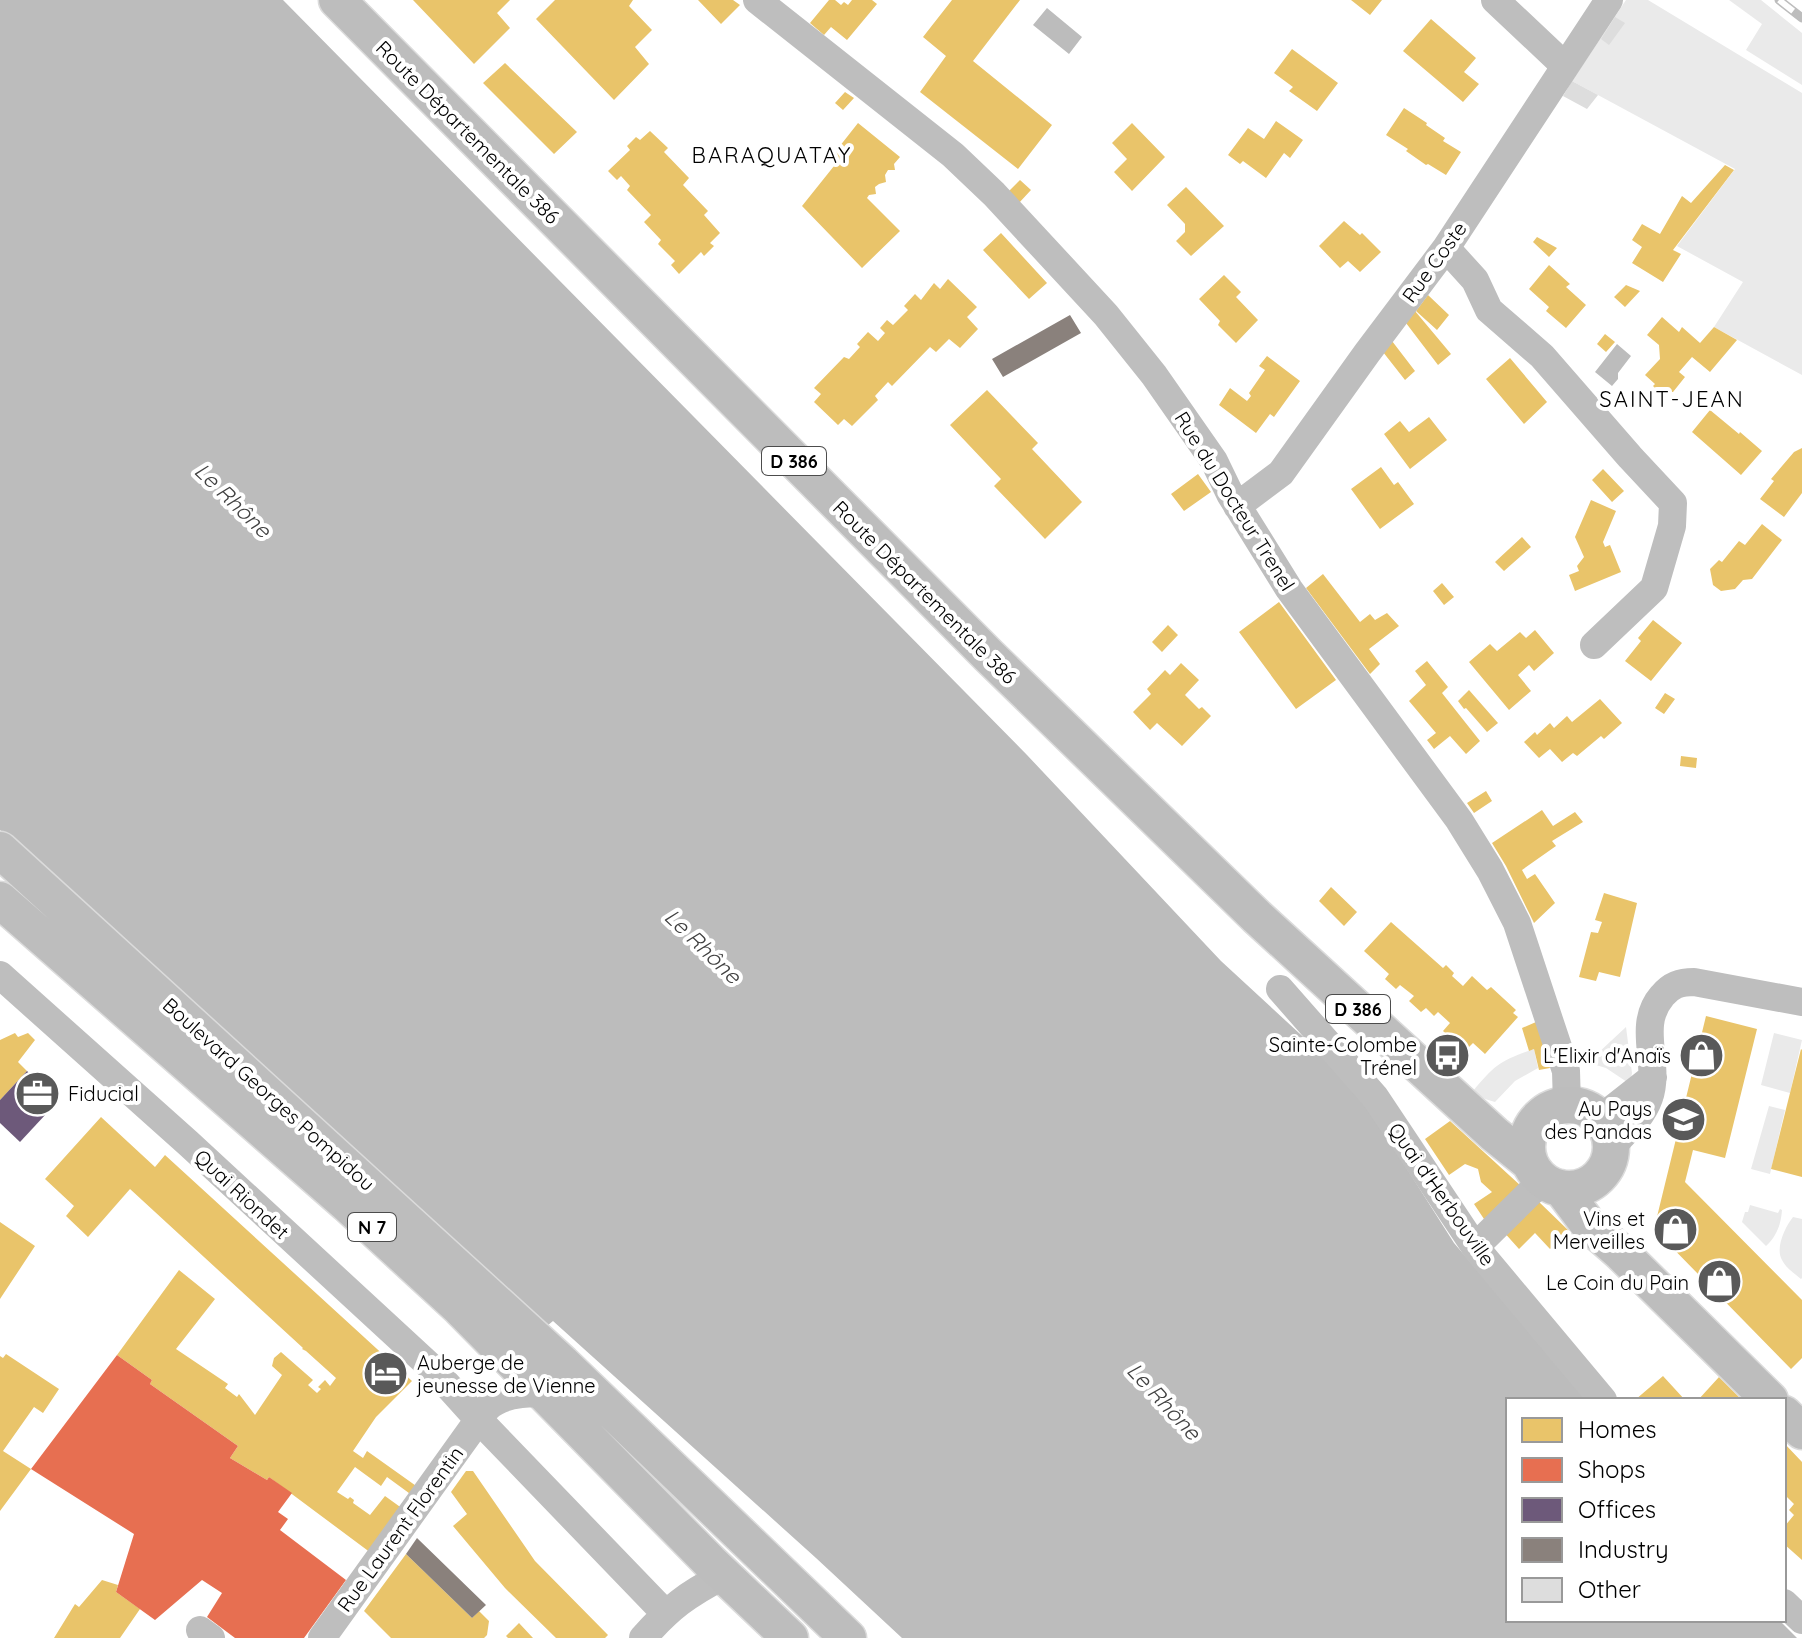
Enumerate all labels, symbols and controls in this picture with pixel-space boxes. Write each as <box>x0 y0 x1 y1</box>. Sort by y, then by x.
street label: Route Départementale 386 <box>371 35 565 229</box>
district label: BARAQUATAY <box>692 141 852 169</box>
street label: Rue Coste <box>1396 217 1472 307</box>
district label: SAINT-JEAN <box>1599 385 1745 413</box>
street label: Rue du Docteur Trenel <box>1170 407 1300 595</box>
road number: D 386 <box>762 447 826 475</box>
water label: Le Rhône <box>189 457 278 544</box>
street label: Route Départementale 386 <box>828 495 1022 689</box>
water label: Le Rhône <box>659 903 748 990</box>
street label: Boulevard Georges Pompidou <box>158 992 380 1196</box>
road number: D 386 <box>1326 995 1390 1023</box>
bus stop icon: Sainte-Colombe Trénel <box>1424 1031 1472 1079</box>
shop icon: L'Elixir d'Anaïs <box>1678 1031 1726 1079</box>
place label: Sainte-Colombe Trénel <box>1269 1032 1417 1080</box>
place label: L'Elixir d'Anaïs <box>1543 1043 1671 1068</box>
office icon: Fiducial <box>13 1069 61 1117</box>
place label: Fiducial <box>68 1081 139 1106</box>
school or university icon: Au Pays des Pandas <box>1659 1095 1707 1143</box>
place label: Au Pays des Pandas <box>1545 1096 1652 1144</box>
street label: Quai d'Herbouville <box>1383 1118 1501 1270</box>
street label: Quai Riondet <box>189 1144 295 1244</box>
shop icon: Vins et Merveilles <box>1652 1205 1700 1253</box>
place label: Vins et Merveilles <box>1553 1206 1645 1254</box>
road number: N 7 <box>348 1213 396 1241</box>
shop icon: Le Coin du Pain <box>1696 1258 1744 1306</box>
place label: Le Coin du Pain <box>1546 1270 1689 1295</box>
hotel icon: Auberge de jeunesse de Vienne <box>362 1349 410 1397</box>
place label: Auberge de jeunesse de Vienne <box>416 1350 596 1398</box>
water label: Le Rhône <box>1121 1356 1208 1447</box>
legend <box>1506 1398 1786 1622</box>
text: Homes <box>1578 1414 1656 1444</box>
street label: Rue Laurent Florentin <box>332 1441 468 1617</box>
text: Shops <box>1578 1454 1645 1484</box>
text: Offices <box>1578 1494 1656 1524</box>
text: Industry <box>1578 1534 1669 1564</box>
text: Other <box>1578 1574 1641 1604</box>

